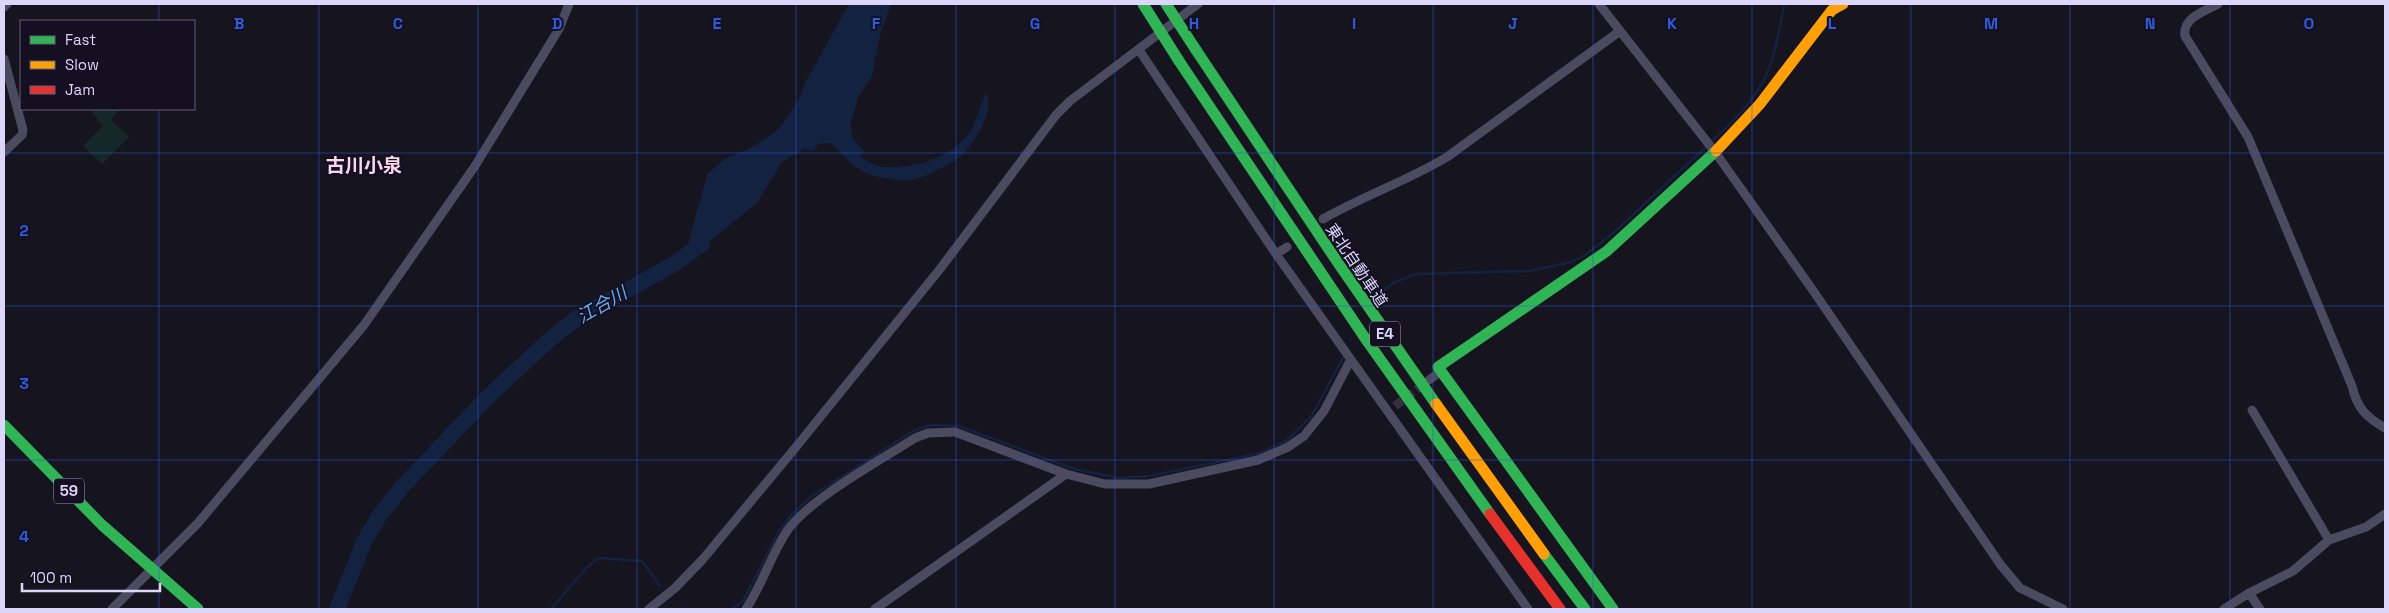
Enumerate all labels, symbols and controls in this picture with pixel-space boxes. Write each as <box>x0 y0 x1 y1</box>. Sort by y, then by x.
text: B <box>234 13 244 34</box>
text: C <box>393 13 403 34</box>
text: D <box>552 13 562 34</box>
text: E <box>713 13 722 34</box>
text: F <box>872 13 881 34</box>
text: G <box>1030 13 1040 34</box>
text: H <box>1189 13 1199 34</box>
text: I <box>1352 13 1356 34</box>
text: J <box>1508 13 1518 34</box>
text: K <box>1667 13 1677 34</box>
text: L <box>1828 13 1837 34</box>
text: M <box>1984 13 1998 34</box>
text: N <box>2145 13 2155 34</box>
text: O <box>2304 13 2315 34</box>
legend <box>20 20 195 110</box>
text: Fast <box>65 30 96 49</box>
text: Slow <box>65 55 99 74</box>
text: Jam <box>65 80 95 99</box>
district label: 古川小泉 <box>326 153 402 178</box>
text: 2 <box>19 220 29 241</box>
street label: 東北自動車道 <box>1321 220 1392 311</box>
water label: 江合川 <box>573 280 633 328</box>
road number: E4 <box>1370 322 1400 346</box>
text: 3 <box>19 373 29 394</box>
road number: 59 <box>54 478 84 504</box>
text: 4 <box>19 526 29 547</box>
scale bar <box>22 560 160 592</box>
text: 100 m <box>30 568 72 587</box>

